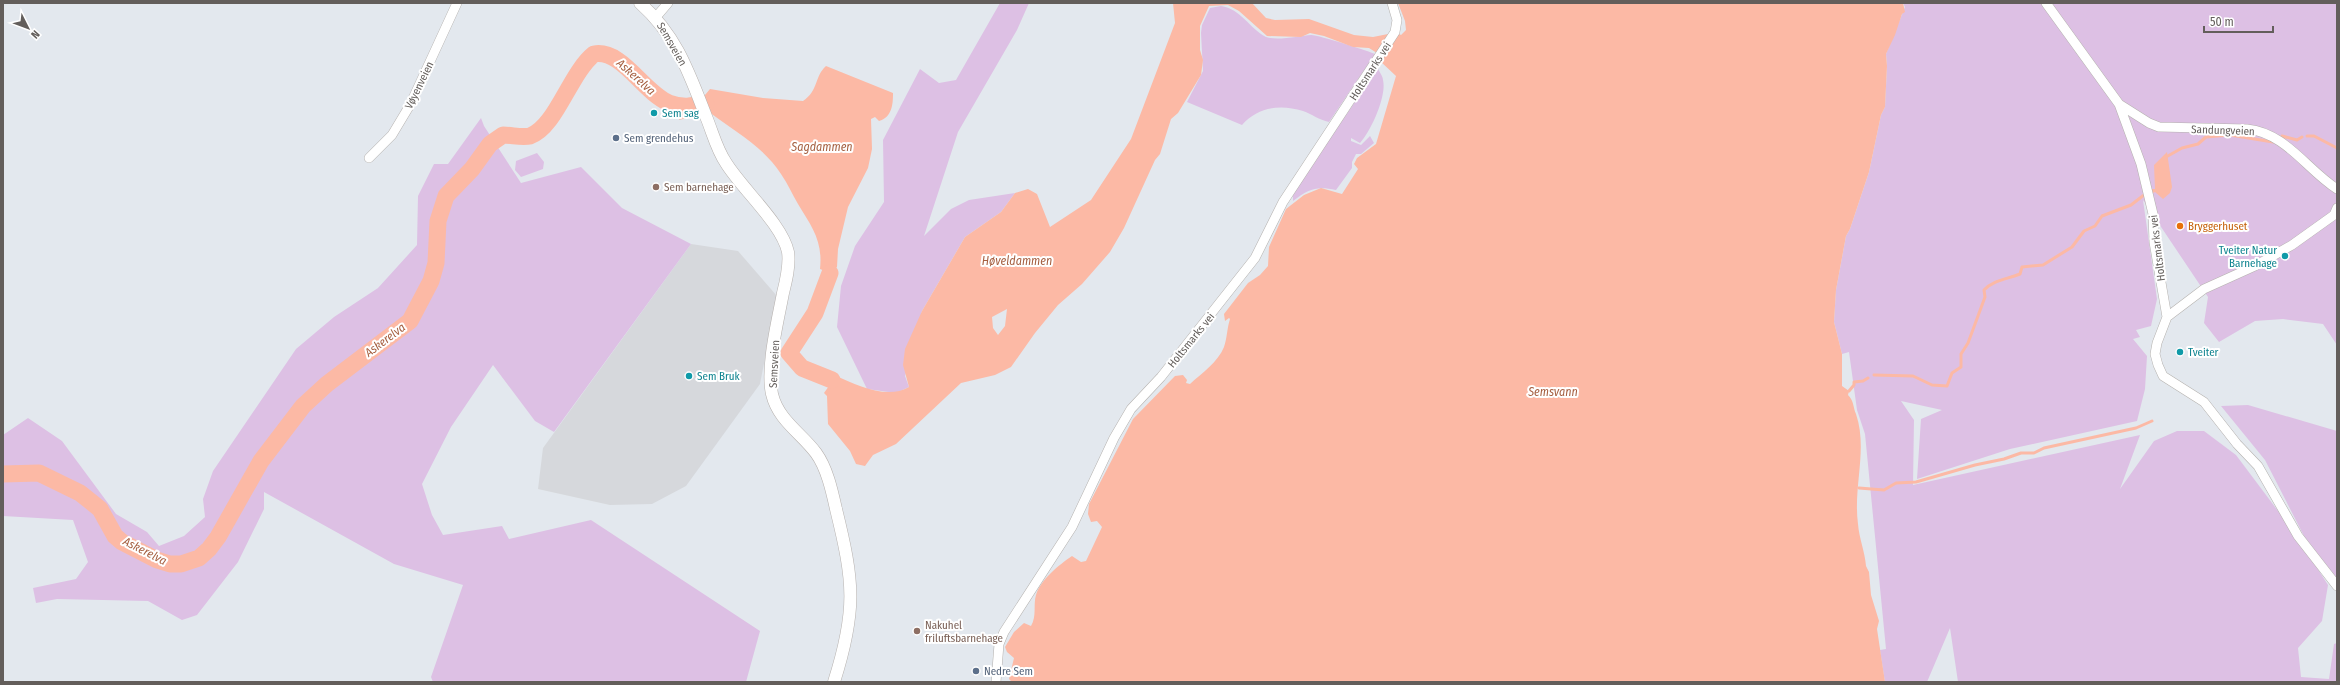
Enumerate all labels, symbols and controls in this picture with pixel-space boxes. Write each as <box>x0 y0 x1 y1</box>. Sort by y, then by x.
north arrow <box>8 8 48 48</box>
scale bar <box>2204 8 2273 34</box>
text: 50 m <box>2210 15 2234 29</box>
street label: Semsveien <box>654 20 689 68</box>
text: N <box>28 28 42 41</box>
street label: Holtsmarks vei <box>1347 40 1394 103</box>
water label: Askerelva <box>613 55 658 98</box>
street label: Vøyenveien <box>402 59 437 111</box>
place label: Sem sag <box>662 107 700 120</box>
marker: Sem sag <box>649 108 659 118</box>
street label: Sandungveien <box>2191 123 2255 138</box>
place label: Sem grendehus <box>624 132 694 145</box>
marker: Sem grendehus <box>611 133 621 143</box>
water label: Sagdammen <box>790 140 853 154</box>
place label: Sem barnehage <box>664 181 734 194</box>
marker: Sem barnehage <box>651 182 661 192</box>
street label: Holtsmarks vei <box>2147 214 2168 282</box>
place label: Bryggerhuset <box>2188 220 2248 233</box>
marker: Bryggerhuset <box>2175 221 2185 231</box>
place label: Tveiter Natur Barnehage <box>2219 244 2277 270</box>
marker: Tveiter Natur Barnehage <box>2280 251 2290 261</box>
water label: Høveldammen <box>982 254 1052 268</box>
street label: Holtsmarks vei <box>1165 310 1218 370</box>
water label: Askerelva <box>361 320 408 360</box>
street label: Semsveien <box>767 340 782 388</box>
place label: Tveiter <box>2188 346 2219 359</box>
marker: Tveiter <box>2175 347 2185 357</box>
place label: Sem Bruk <box>697 370 741 383</box>
marker: Sem Bruk <box>684 371 694 381</box>
water label: Semsvann <box>1527 385 1578 399</box>
water label: Askerelva <box>120 534 169 568</box>
place label: Nakuhel friluftsbarnehage <box>925 619 1003 645</box>
marker: Nakuhel friluftsbarnehage <box>912 626 922 636</box>
place label: Nedre Sem <box>984 665 1033 678</box>
marker: Nedre Sem <box>971 666 981 676</box>

